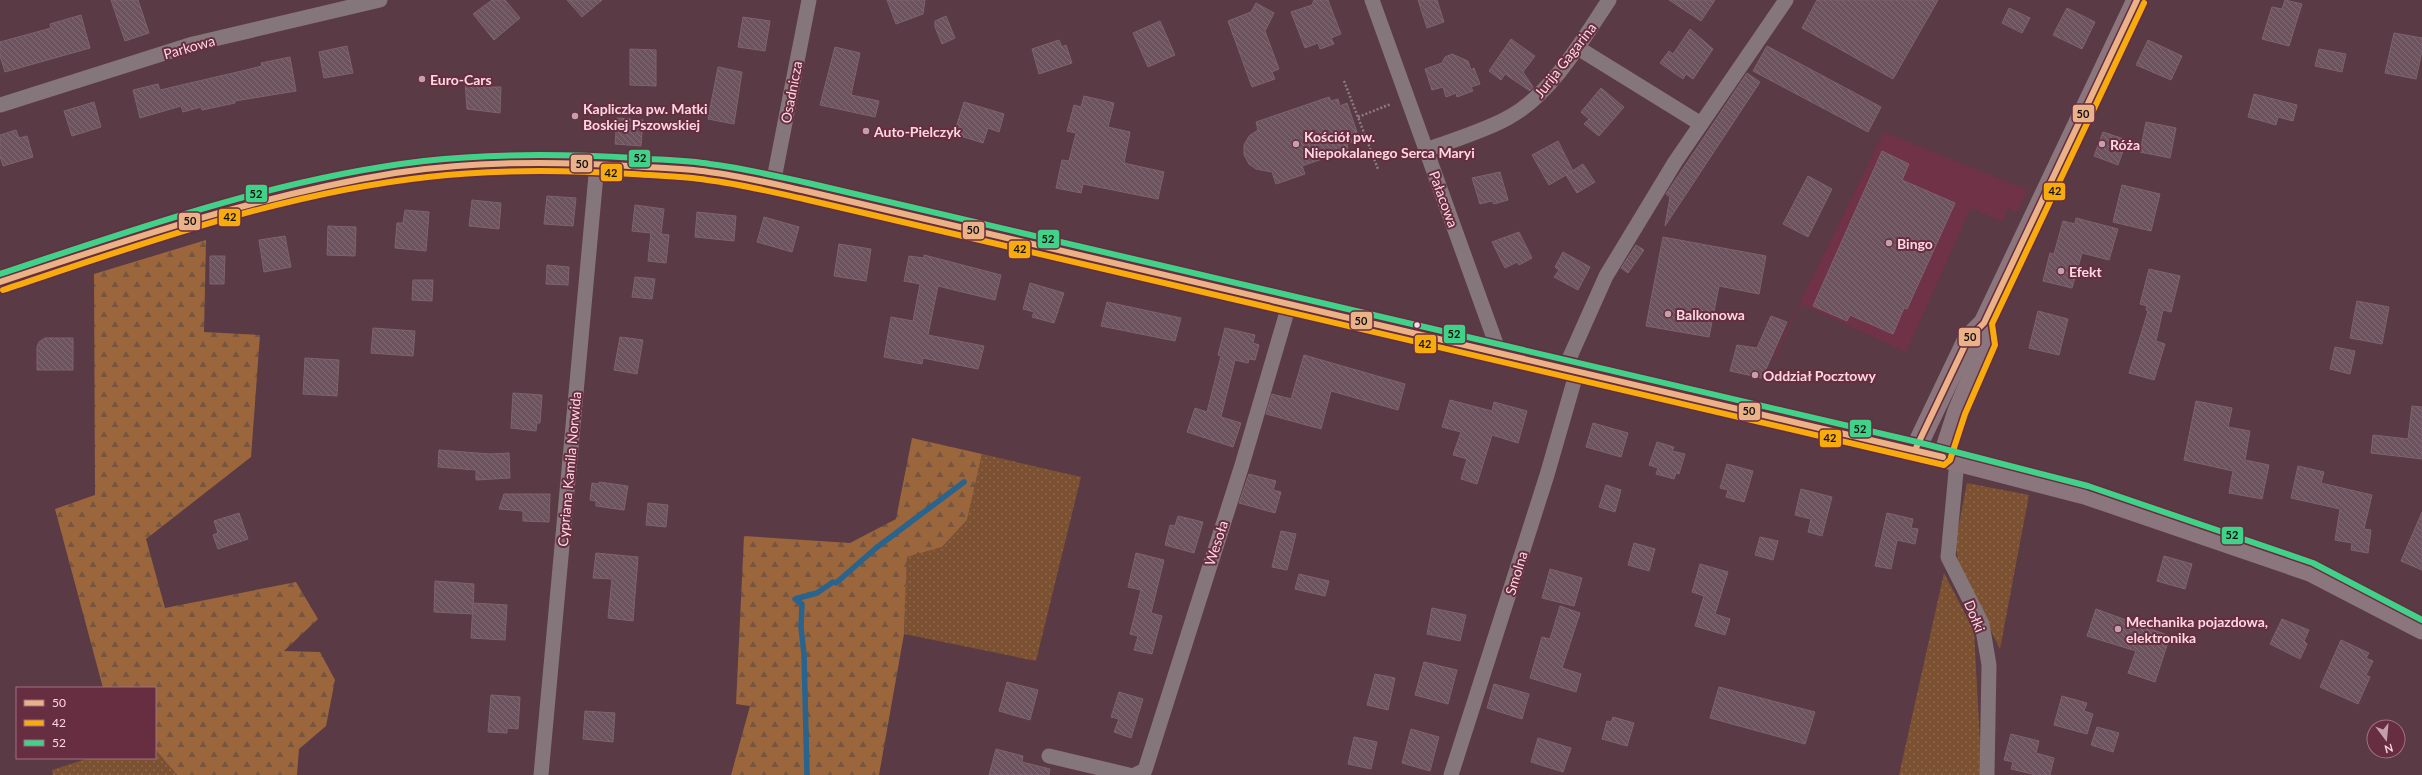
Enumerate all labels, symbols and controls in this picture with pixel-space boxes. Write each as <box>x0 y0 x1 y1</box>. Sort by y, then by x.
street label: Jurija Gagarina <box>1530 19 1600 101</box>
street label: Parkowa <box>161 32 217 62</box>
street label: Osadnicza <box>777 59 805 125</box>
place label: Euro-Cars <box>430 71 492 88</box>
marker: Euro-Cars <box>417 74 427 84</box>
place label: Kapliczka pw. Matki Boskiej Pszowskiej <box>583 100 708 133</box>
line badge: 50 <box>2072 104 2095 123</box>
text: 50 <box>2077 107 2090 120</box>
marker: Kapliczka pw. Matki Boskiej Pszowskiej <box>570 111 580 121</box>
place label: Auto-Pielczyk <box>873 123 962 140</box>
marker: Auto-Pielczyk <box>861 126 871 136</box>
place label: Kościół pw. Niepokalanego Serca Maryi <box>1304 128 1475 161</box>
place label: Róża <box>2110 136 2140 153</box>
marker: Kościół pw. Niepokalanego Serca Maryi <box>1291 139 1301 149</box>
marker: Róża <box>2097 139 2107 149</box>
line badge: 52 <box>628 149 651 168</box>
text: 52 <box>634 151 646 164</box>
line badge: 50 <box>570 154 593 173</box>
text: 50 <box>576 157 589 170</box>
line badge: 42 <box>600 163 623 182</box>
text: 42 <box>605 166 617 179</box>
street label: Pałacowa <box>1426 169 1462 230</box>
line badge: 42 <box>2043 182 2066 201</box>
line badge: 52 <box>245 184 268 203</box>
text: 42 <box>2049 184 2061 197</box>
text: 52 <box>250 187 262 200</box>
line badge: 42 <box>218 208 241 227</box>
text: 42 <box>224 210 236 223</box>
line badge: 50 <box>178 212 201 231</box>
text: 50 <box>184 214 197 227</box>
line badge: 50 <box>962 221 985 240</box>
text: 50 <box>967 223 980 236</box>
line badge: 52 <box>1037 229 1060 249</box>
text: 52 <box>1042 232 1054 245</box>
place label: Bingo <box>1897 235 1933 252</box>
marker: Bingo <box>1884 238 1894 248</box>
line badge: 42 <box>1008 240 1031 259</box>
text: 42 <box>1014 242 1026 255</box>
place label: Efekt <box>2069 263 2103 280</box>
marker: Efekt <box>2056 266 2066 276</box>
place label: Balkonowa <box>1676 306 1745 323</box>
marker: Balkonowa <box>1663 309 1673 319</box>
line badge: 50 <box>1350 311 1373 330</box>
text: 50 <box>1355 314 1368 327</box>
unlabelled marker <box>1412 320 1422 330</box>
line badge: 52 <box>1443 324 1466 344</box>
text: 52 <box>1448 327 1460 340</box>
line badge: 50 <box>1958 327 1981 347</box>
text: 50 <box>1964 330 1977 343</box>
line badge: 42 <box>1414 334 1437 354</box>
text: 42 <box>1419 337 1431 350</box>
place label: Oddział Pocztowy <box>1763 367 1877 384</box>
marker: Oddział Pocztowy <box>1750 370 1760 380</box>
street label: Cypriana Kamila Norwida <box>554 391 584 547</box>
line badge: 50 <box>1738 402 1761 421</box>
text: 50 <box>1743 404 1756 417</box>
line badge: 52 <box>1849 419 1872 438</box>
text: 52 <box>1854 422 1866 435</box>
line badge: 42 <box>1819 429 1842 448</box>
text: 42 <box>1824 431 1836 444</box>
street label: Wesoła <box>1201 518 1231 568</box>
line badge: 52 <box>2221 526 2244 545</box>
text: 52 <box>2226 528 2238 541</box>
street label: Smolna <box>1501 549 1531 597</box>
street label: Dołki <box>1961 597 1989 635</box>
place label: Mechanika pojazdowa, elektronika <box>2126 613 2268 646</box>
marker: Mechanika pojazdowa, elektronika <box>2113 624 2123 634</box>
legend <box>16 687 156 759</box>
text: 50 <box>52 695 66 710</box>
text: 42 <box>52 715 66 730</box>
north arrow <box>2366 719 2406 759</box>
text: 52 <box>52 735 66 750</box>
text: N <box>2383 742 2395 757</box>

